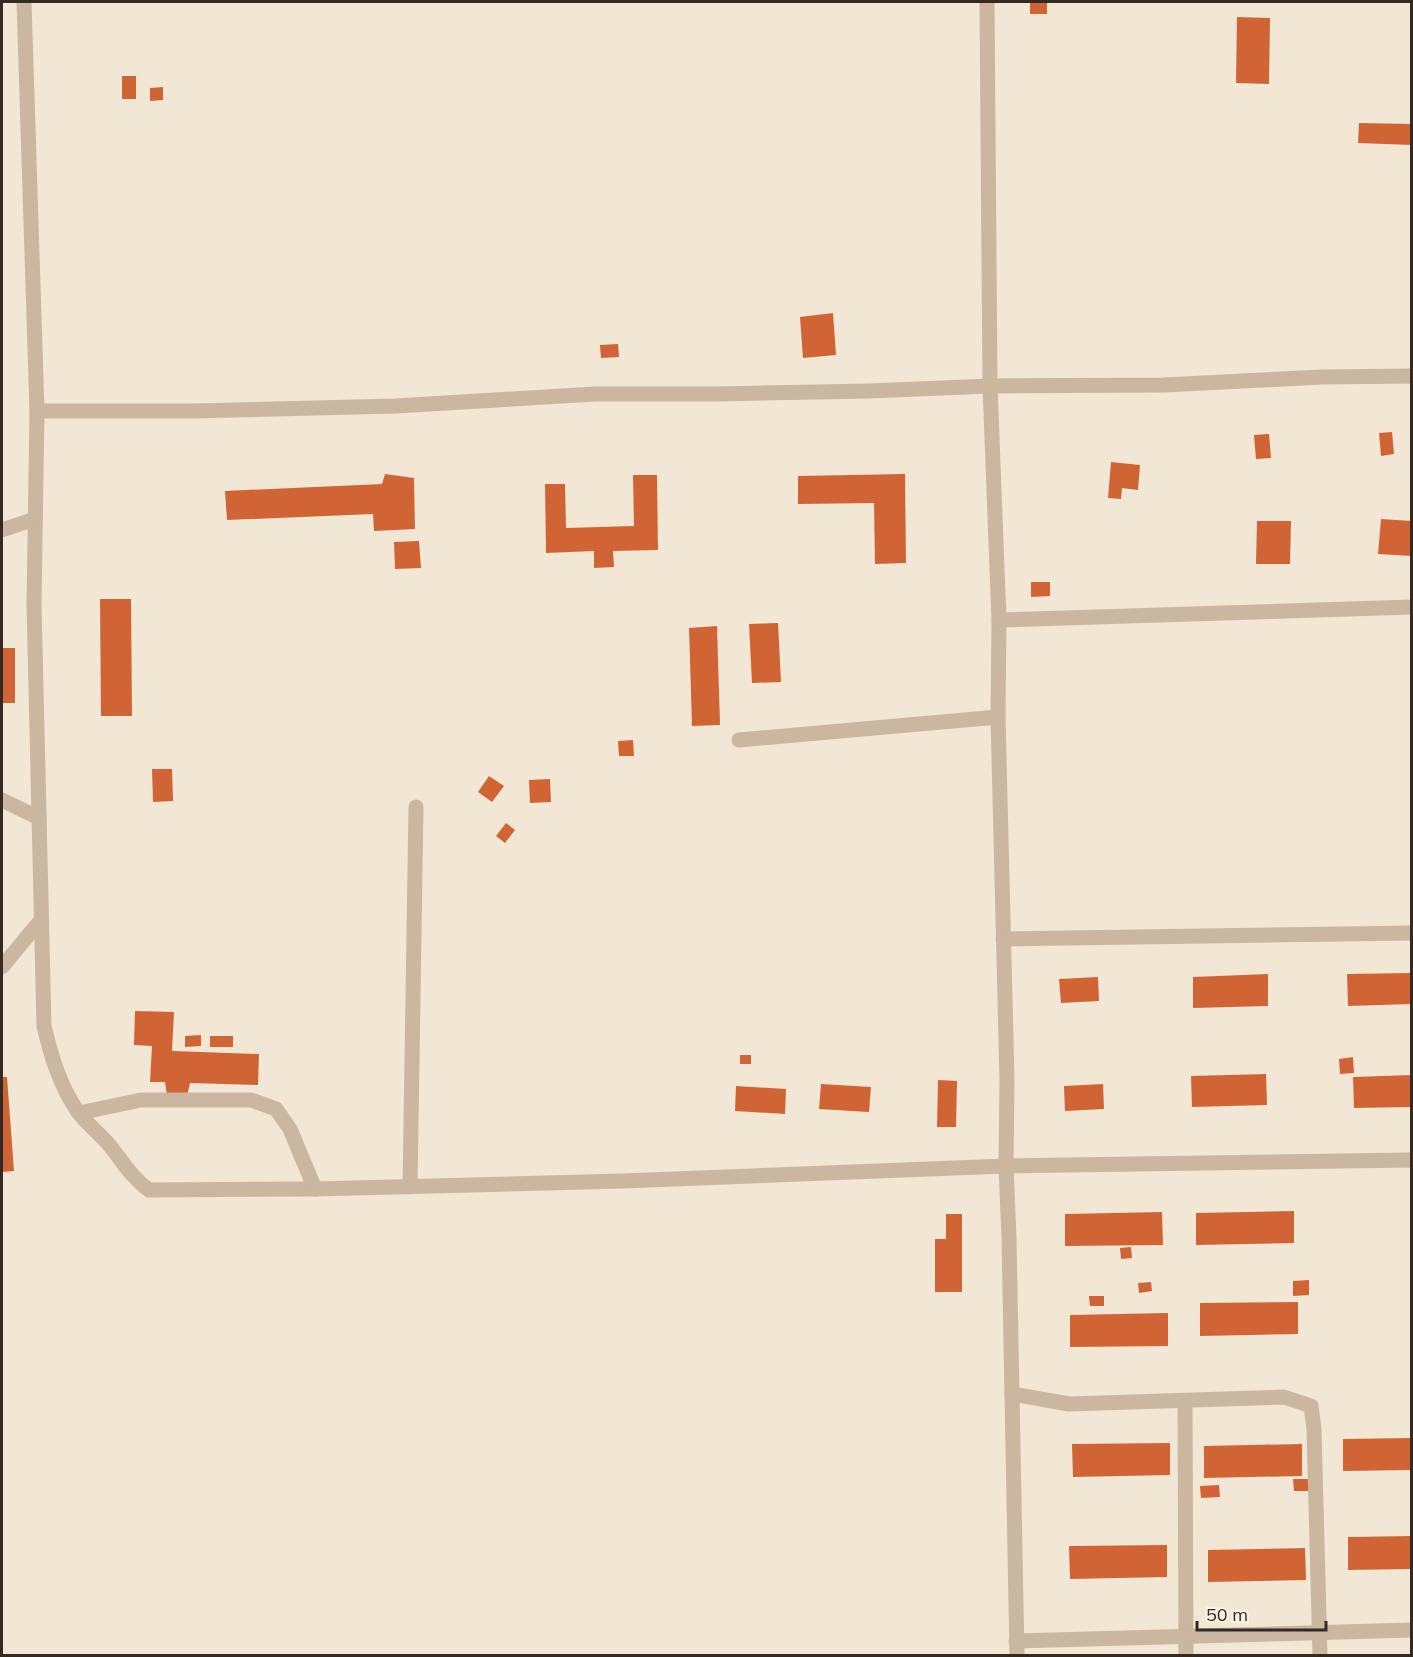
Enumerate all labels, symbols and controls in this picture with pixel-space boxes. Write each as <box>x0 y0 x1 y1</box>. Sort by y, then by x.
scale bar <box>1197 1594 1326 1632</box>
text: 50 m <box>1206 1603 1248 1626</box>

